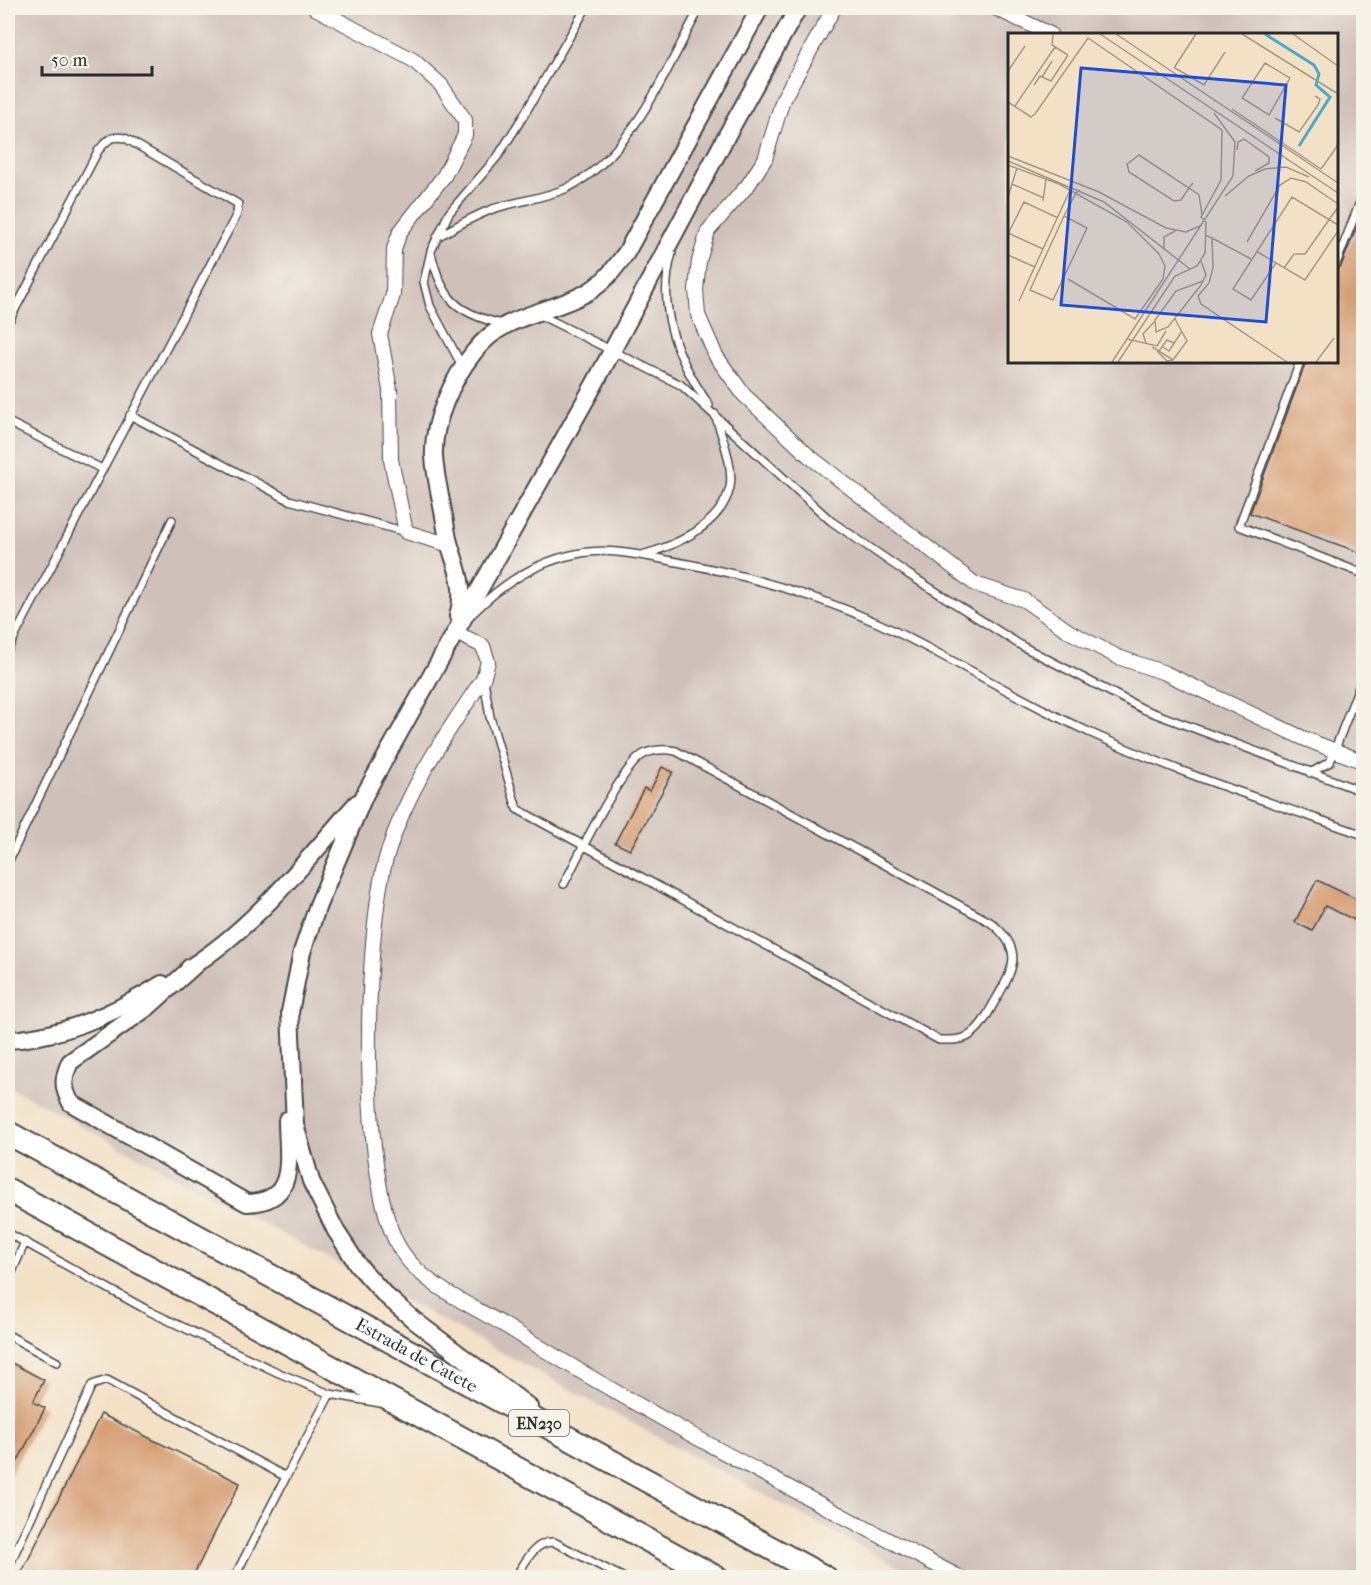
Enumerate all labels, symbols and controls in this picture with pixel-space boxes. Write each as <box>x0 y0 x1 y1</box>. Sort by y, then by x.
inset map <box>1008 33 1338 363</box>
scale bar <box>42 39 152 77</box>
text: 50 m <box>51 50 88 71</box>
street label: Estrada de Catete <box>352 1314 481 1397</box>
road number: EN230 <box>509 1410 569 1436</box>

